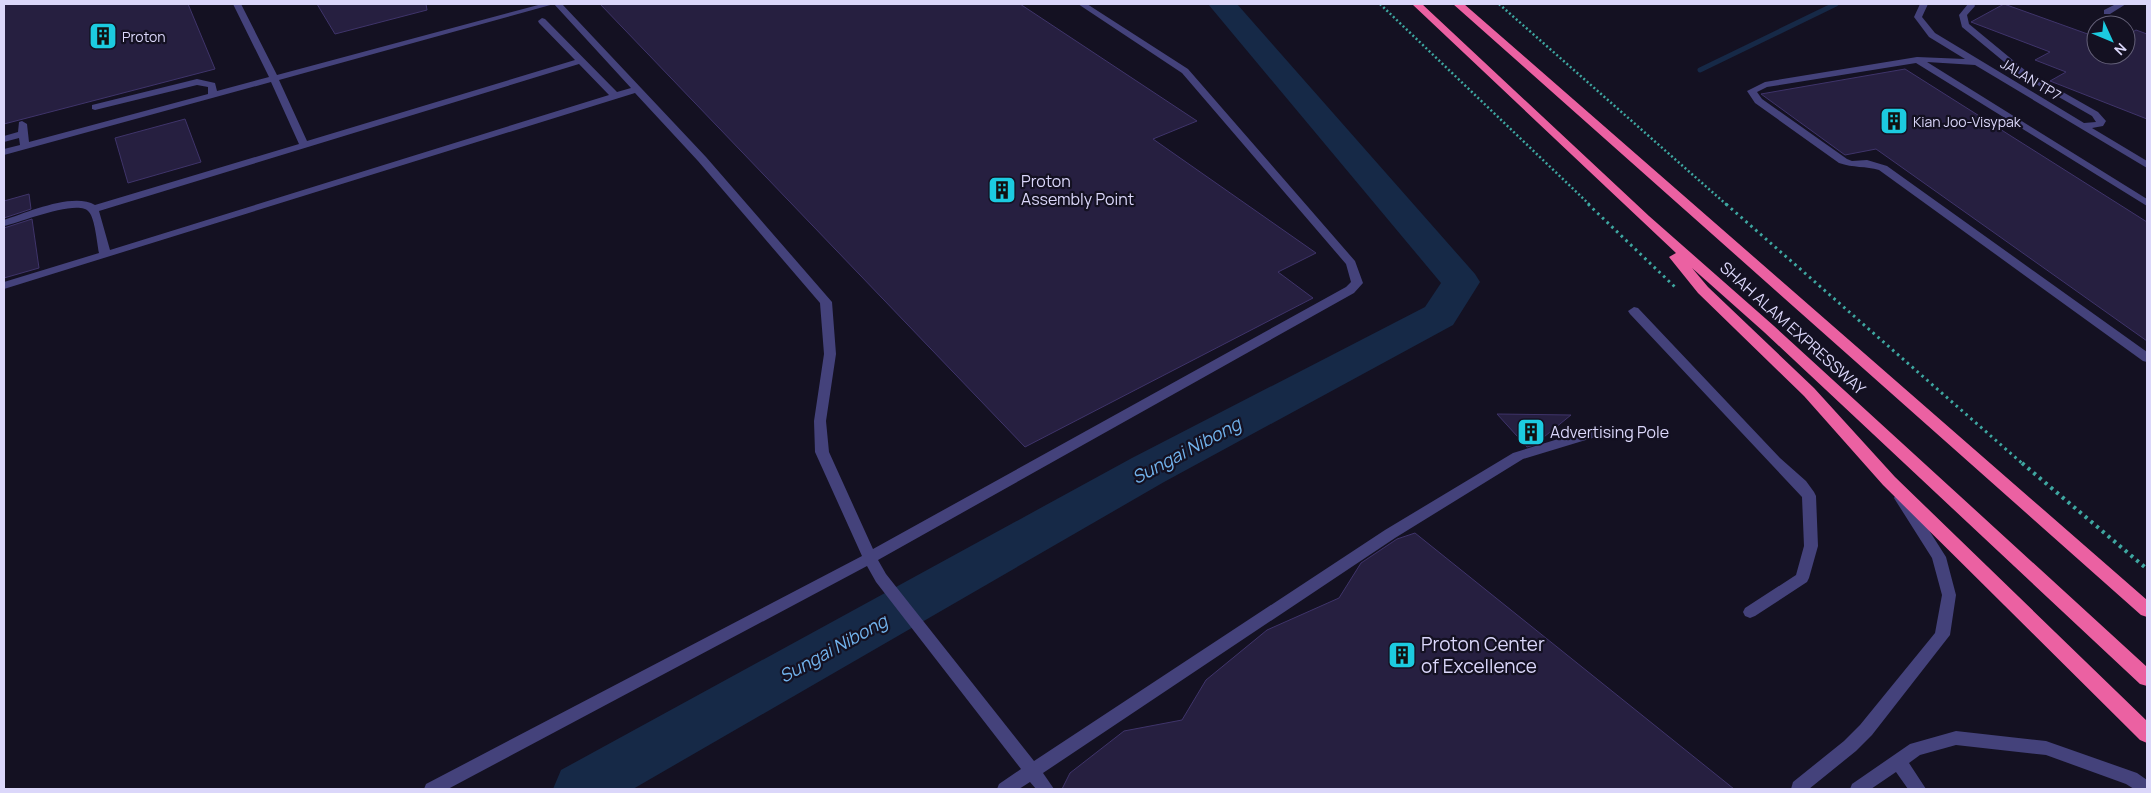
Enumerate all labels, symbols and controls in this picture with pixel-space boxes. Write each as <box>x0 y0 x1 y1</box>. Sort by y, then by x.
north arrow <box>2086 15 2136 65</box>
building icon: Proton <box>88 21 118 51</box>
place label: Proton <box>122 27 166 46</box>
text: N <box>2110 39 2131 60</box>
street label: JALAN TP7 <box>1997 54 2065 104</box>
building icon: Kian Joo-Visypak <box>1879 106 1909 136</box>
place label: Kian Joo-Visypak <box>1913 112 2022 131</box>
place label: Proton Assembly Point <box>1021 170 1134 210</box>
building icon: Proton Assembly Point <box>987 175 1017 205</box>
street label: SHAH ALAM EXPRESSWAY <box>1715 257 1871 399</box>
water label: Sungai Nibong <box>1127 411 1246 489</box>
building icon: Advertising Pole <box>1516 417 1546 447</box>
place label: Advertising Pole <box>1550 421 1669 443</box>
water label: Sungai Nibong <box>775 608 893 688</box>
place label: Proton Center of Excellence <box>1421 631 1545 679</box>
building icon: Proton Center of Excellence <box>1387 640 1417 670</box>

